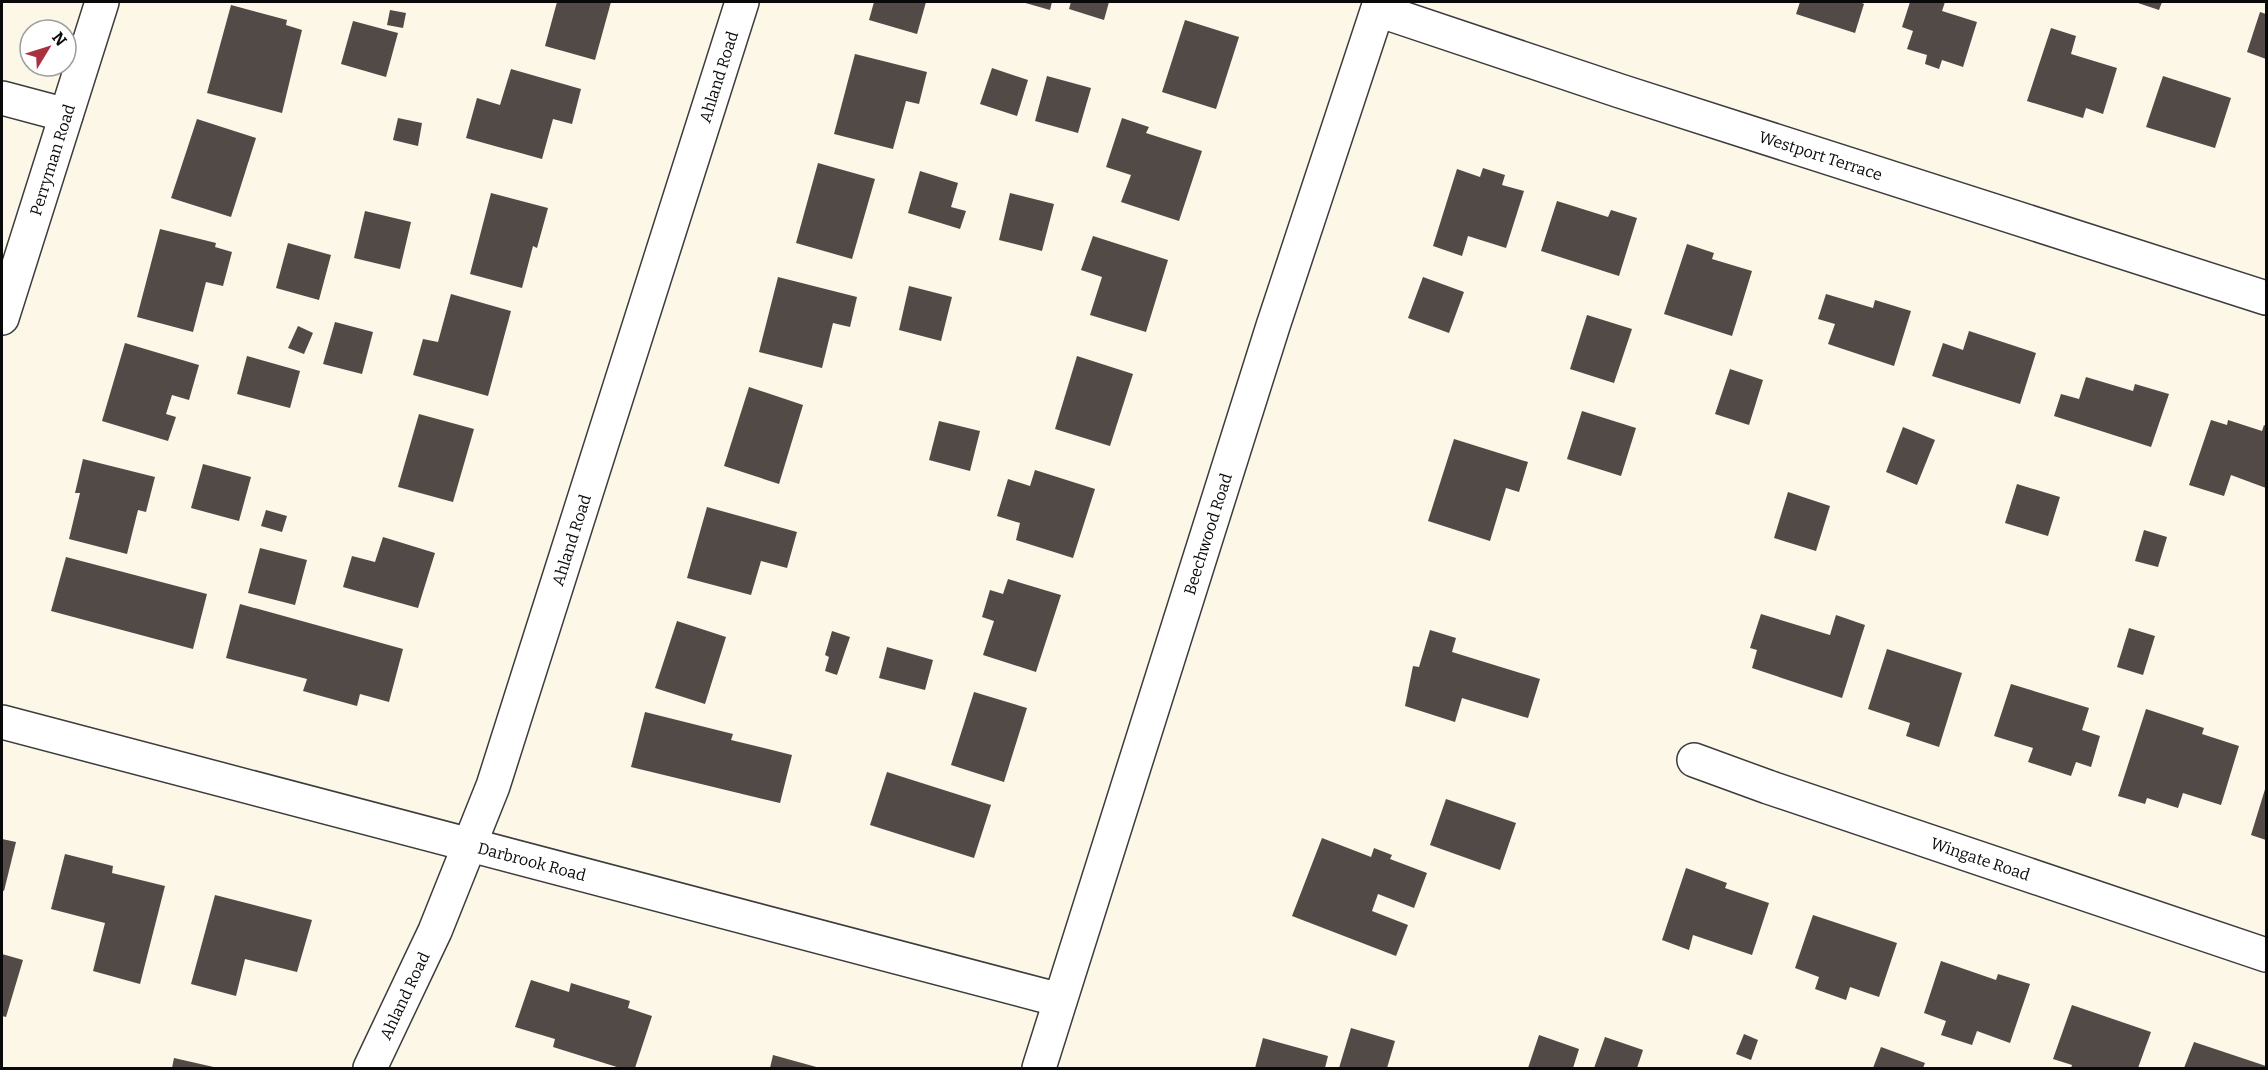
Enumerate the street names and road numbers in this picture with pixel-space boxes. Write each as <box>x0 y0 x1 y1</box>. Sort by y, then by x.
street label: Ahland Road <box>695 28 742 125</box>
street label: Perryman Road <box>26 101 79 218</box>
street label: Westport Terrace <box>1757 127 1885 184</box>
street label: Beechwood Road <box>1180 470 1236 597</box>
street label: Ahland Road <box>548 492 595 588</box>
street label: Wingate Road <box>1928 834 2033 885</box>
street label: Darbrook Road <box>476 838 588 885</box>
street label: Ahland Road <box>376 949 434 1043</box>

